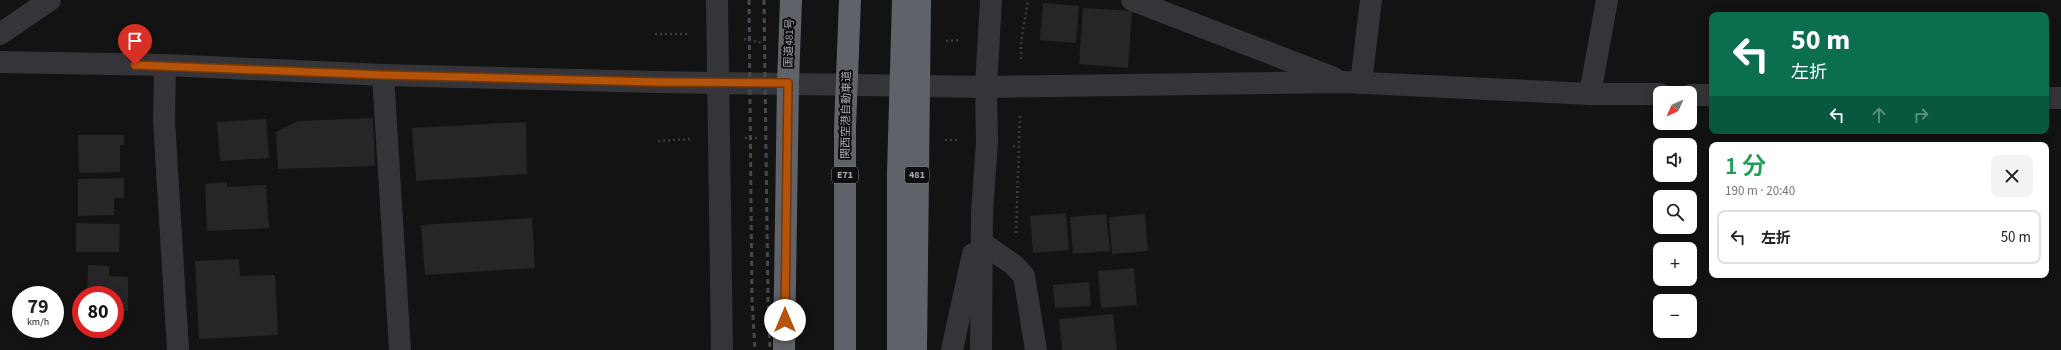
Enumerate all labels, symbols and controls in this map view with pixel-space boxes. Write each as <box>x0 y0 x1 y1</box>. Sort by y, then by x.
street label: 国道481号 <box>781 18 797 68</box>
text: 50 m <box>1791 20 1850 60</box>
pin <box>118 24 152 65</box>
icon: left <box>1725 28 1777 80</box>
icon: arrive <box>124 30 146 52</box>
text: 左折 <box>1791 60 1827 85</box>
street label: 関西空港自動車道 <box>838 71 854 159</box>
north arrow <box>1653 86 1697 130</box>
map controls <box>1653 86 1697 338</box>
icon: left <box>1826 104 1848 126</box>
icon: ahead <box>1868 104 1890 126</box>
icon: right <box>1910 104 1932 126</box>
button: sound <box>1653 138 1697 182</box>
text: 1 分 <box>1725 149 1766 184</box>
button: close <box>1991 155 2033 197</box>
road number: E71 <box>832 167 858 183</box>
road number: 481 <box>905 167 929 183</box>
text: 190 m · 20:40 <box>1725 182 1795 200</box>
button: search <box>1653 190 1697 234</box>
icon: left <box>1727 226 1749 248</box>
text: 50 m <box>2001 227 2031 248</box>
text: 左折 <box>1761 228 1791 249</box>
button: + <box>1653 242 1697 286</box>
speed limit sign: 80 <box>72 286 124 338</box>
text: 79 <box>27 293 49 321</box>
button: − <box>1653 294 1697 338</box>
position arrow <box>764 299 806 341</box>
text: km/h <box>27 315 49 329</box>

